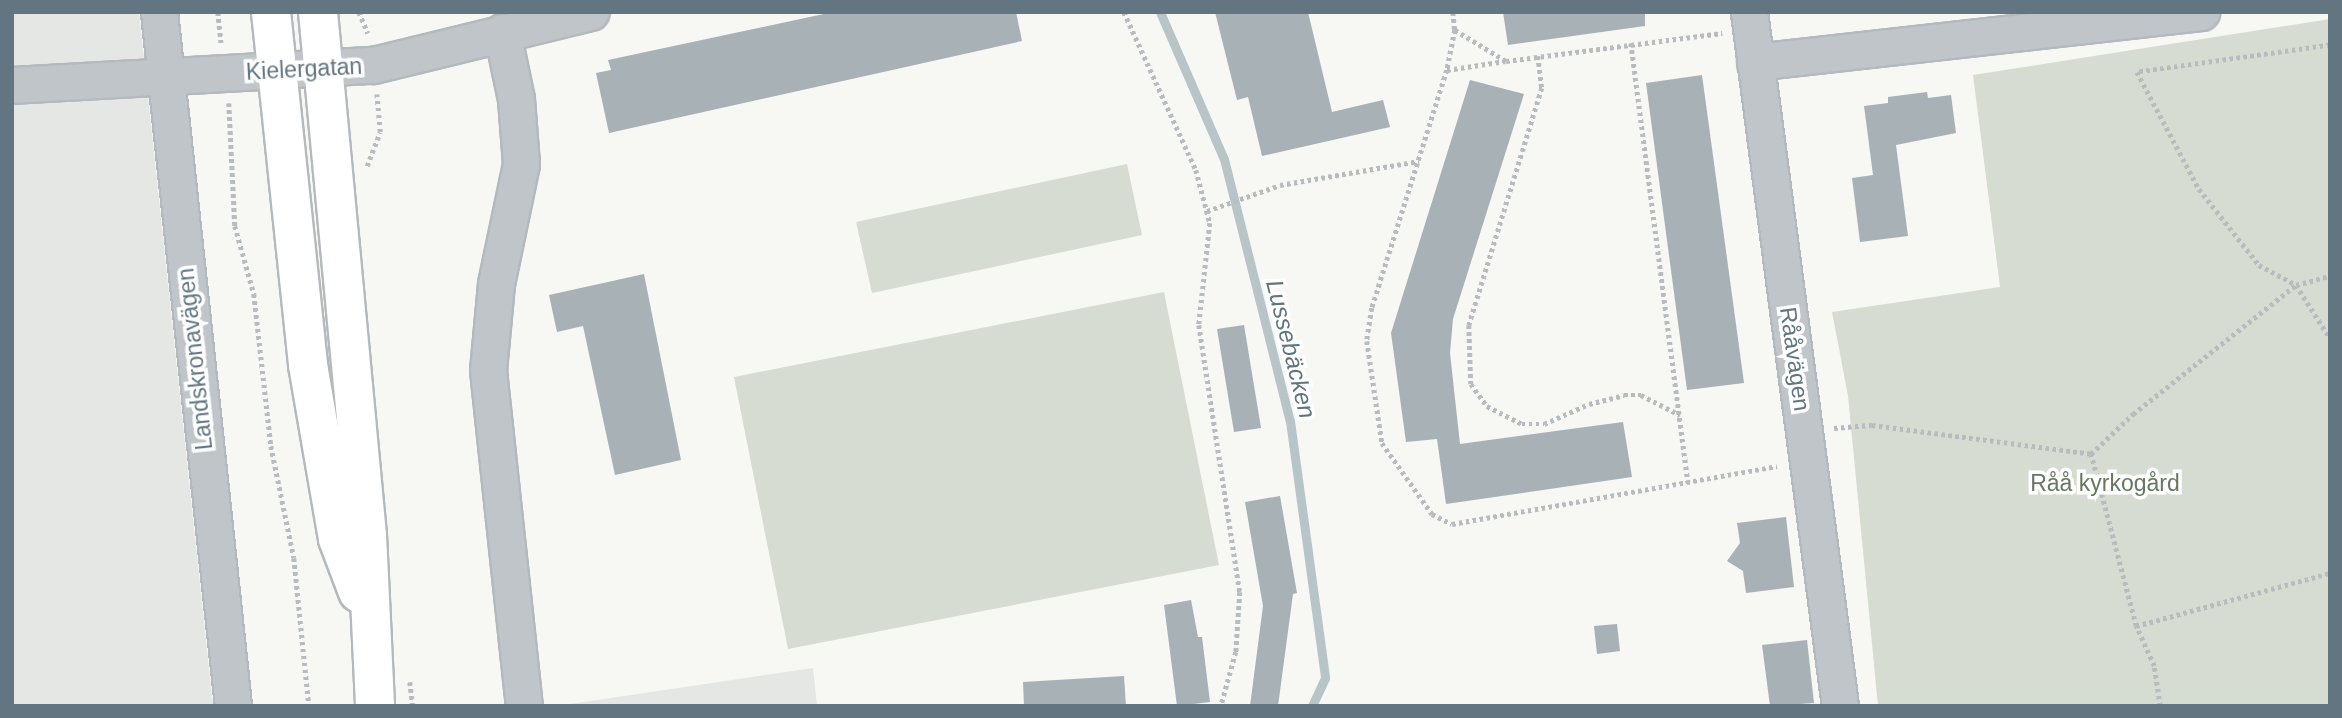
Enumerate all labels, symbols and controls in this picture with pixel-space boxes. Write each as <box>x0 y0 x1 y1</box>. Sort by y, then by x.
street label: Kielergatan <box>245 52 363 86</box>
street label: Landskronavägen <box>172 267 218 451</box>
water label: Lussebäcken <box>1260 277 1322 421</box>
street label: Rååvägen <box>1774 305 1816 413</box>
park label: Råå kyrkogård <box>2030 469 2180 497</box>

